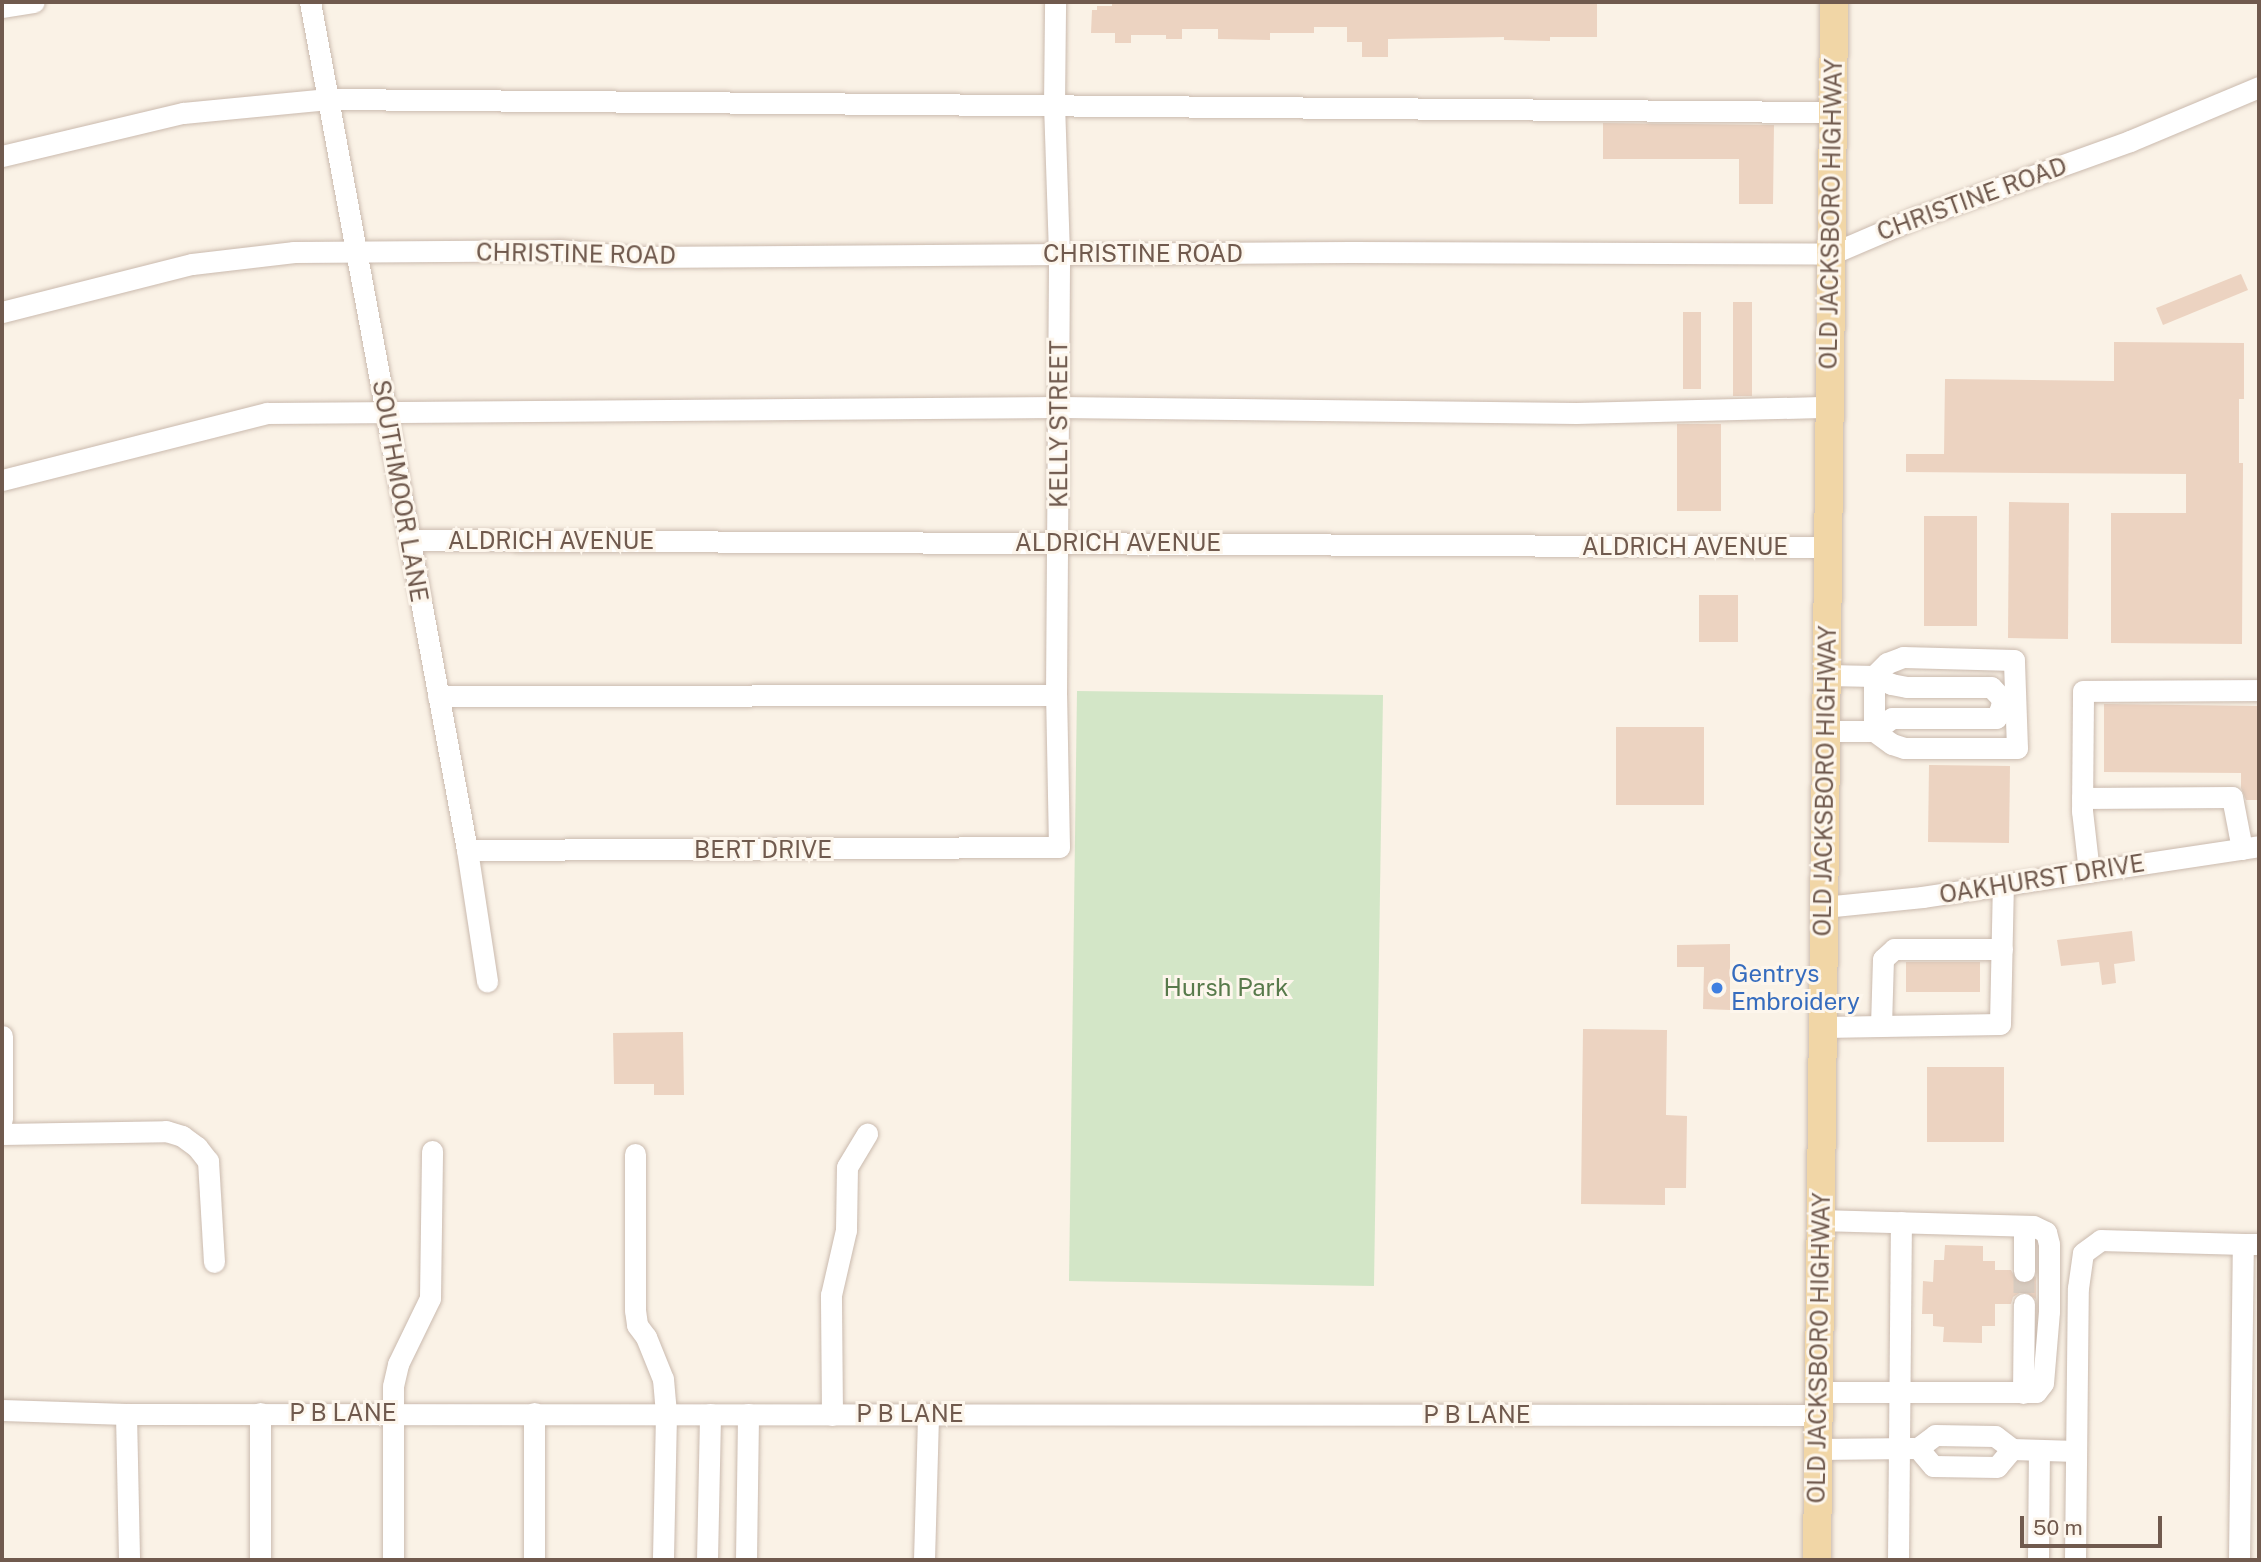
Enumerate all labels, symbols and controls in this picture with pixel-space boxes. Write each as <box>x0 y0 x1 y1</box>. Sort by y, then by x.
street label: OLD JACKSBORO HIGHWAY <box>1814 58 1848 370</box>
street label: CHRISTINE ROAD <box>1873 151 2071 247</box>
street label: CHRISTINE ROAD <box>476 238 676 270</box>
street label: CHRISTINE ROAD <box>1043 240 1243 268</box>
street label: KELLY STREET <box>1045 340 1073 508</box>
street label: SOUTHMOOR LANE <box>366 378 434 604</box>
street label: ALDRICH AVENUE <box>448 527 654 555</box>
street label: ALDRICH AVENUE <box>1015 529 1221 557</box>
street label: ALDRICH AVENUE <box>1582 533 1788 561</box>
street label: OLD JACKSBORO HIGHWAY <box>1808 625 1842 937</box>
street label: BERT DRIVE <box>694 836 832 864</box>
street label: OAKHURST DRIVE <box>1937 849 2147 909</box>
place label: Gentrys Embroidery <box>1731 960 1860 1016</box>
park label: Hursh Park <box>1164 974 1288 1002</box>
marker: Gentrys Embroidery <box>1709 980 1725 996</box>
street label: OLD JACKSBORO HIGHWAY <box>1802 1192 1836 1504</box>
street label: P B LANE <box>289 1399 397 1427</box>
street label: P B LANE <box>856 1400 964 1428</box>
street label: P B LANE <box>1423 1401 1531 1429</box>
scale bar <box>2023 1502 2165 1546</box>
text: 50 m <box>2033 1515 2083 1540</box>

